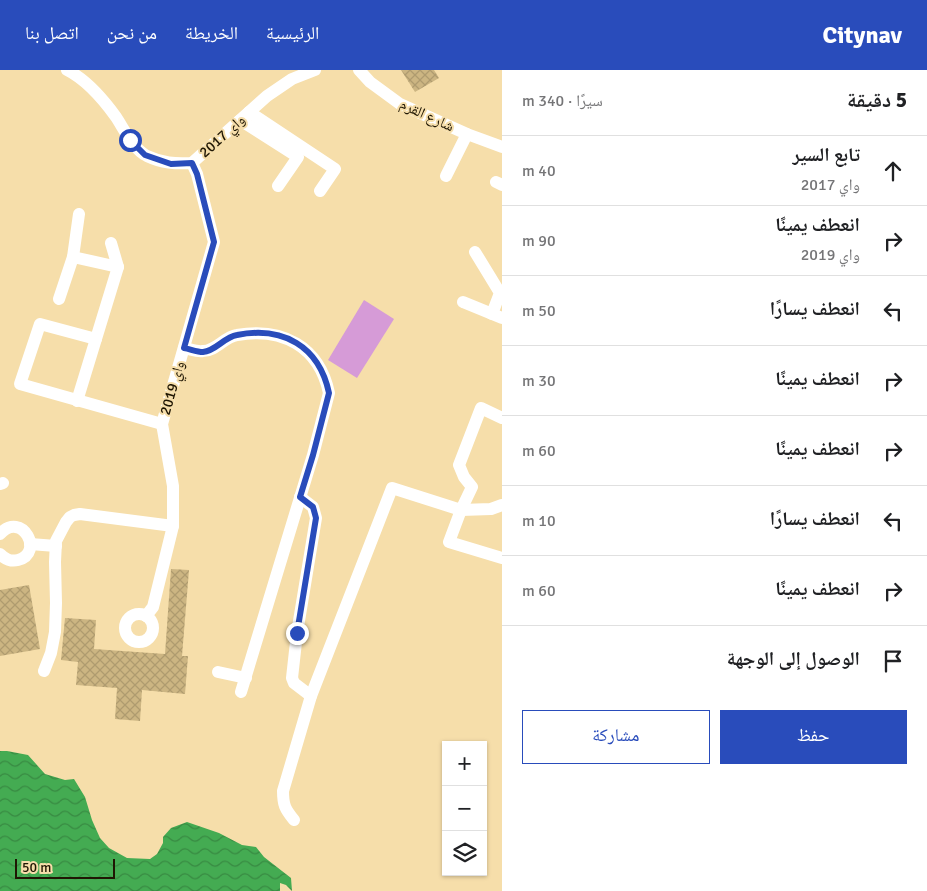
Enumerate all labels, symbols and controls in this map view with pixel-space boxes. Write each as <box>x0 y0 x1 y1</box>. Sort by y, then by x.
text: Citynav <box>823 20 902 50</box>
text: اتصل بنا <box>25 22 79 44</box>
text: من نحن <box>107 22 157 44</box>
text: الخريطة <box>185 22 238 44</box>
text: الرئيسية <box>266 22 319 44</box>
text: 5 دقيقة <box>847 87 907 113</box>
text: سيرًا · 340 m <box>522 91 603 111</box>
street label: شارع القرم <box>397 95 457 136</box>
street label: واي 2017 <box>195 111 251 163</box>
route start <box>119 129 142 152</box>
text: تابع السير <box>792 143 860 167</box>
icon: ahead <box>879 157 907 185</box>
text: 40 m <box>522 161 556 181</box>
text: واي 2017 <box>801 175 860 195</box>
text: انعطف يمينًا <box>775 213 860 237</box>
icon: right <box>879 227 907 255</box>
text: 90 m <box>522 231 556 251</box>
text: واي 2019 <box>801 245 860 265</box>
text: انعطف يسارًا <box>770 297 860 321</box>
icon: left <box>879 297 907 325</box>
text: 50 m <box>522 301 556 321</box>
street label: واي 2019 <box>156 359 191 418</box>
text: انعطف يمينًا <box>775 367 860 391</box>
icon: right <box>879 367 907 395</box>
text: 30 m <box>522 371 556 391</box>
text: انعطف يمينًا <box>775 437 860 461</box>
icon: right <box>879 437 907 465</box>
text: 60 m <box>522 441 556 461</box>
text: انعطف يسارًا <box>770 507 860 531</box>
icon: left <box>879 507 907 535</box>
text: 10 m <box>522 511 556 531</box>
text: انعطف يمينًا <box>775 577 860 601</box>
icon: right <box>879 577 907 605</box>
text: 60 m <box>522 581 556 601</box>
route end <box>286 622 309 645</box>
text: الوصول إلى الوجهة <box>727 647 860 671</box>
icon: arrive <box>879 647 907 675</box>
button: مشاركة <box>522 710 710 764</box>
button: حفظ <box>720 710 907 764</box>
map controls <box>442 741 487 876</box>
button: + <box>442 741 487 786</box>
button: − <box>442 786 487 831</box>
button: layers <box>442 831 487 876</box>
scale bar <box>15 856 115 879</box>
text: 50 m <box>22 859 51 876</box>

